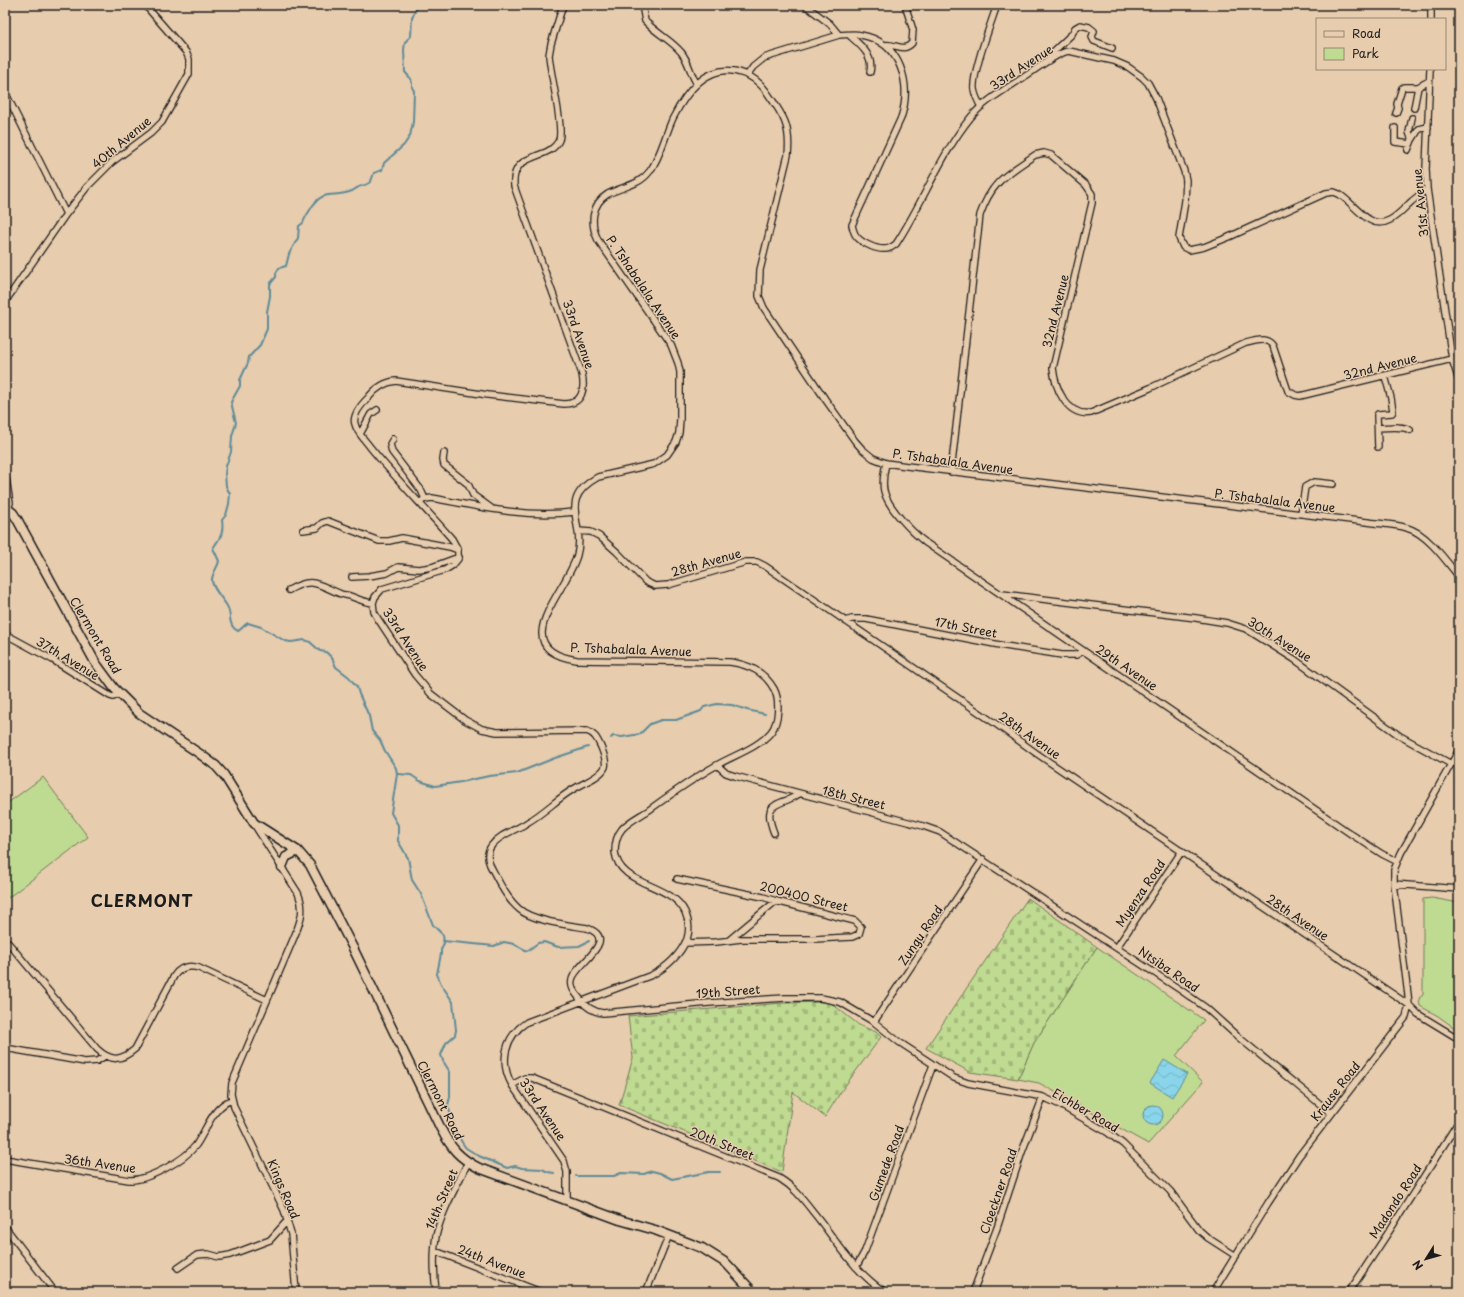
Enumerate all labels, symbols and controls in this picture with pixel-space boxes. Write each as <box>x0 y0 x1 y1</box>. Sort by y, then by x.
legend <box>1316 18 1446 70</box>
text: Road <box>1352 24 1381 42</box>
street label: 33rd Avenue <box>986 40 1057 94</box>
text: Park <box>1352 44 1379 62</box>
street label: 40th Avenue <box>87 111 155 172</box>
street label: 31st Avenue <box>1407 167 1433 238</box>
street label: P. Tshabalala Avenue <box>603 232 686 343</box>
street label: 32nd Avenue <box>1037 272 1073 350</box>
street label: 33rd Avenue <box>559 297 599 372</box>
street label: 32nd Avenue <box>1341 348 1419 384</box>
street label: P. Tshabalala Avenue <box>892 444 1015 478</box>
street label: P. Tshabalala Avenue <box>1214 484 1337 516</box>
street label: 28th Avenue <box>669 543 743 581</box>
street label: Clermont Road <box>66 593 126 677</box>
street label: 33rd Avenue <box>379 604 433 675</box>
street label: 17th Street <box>933 612 999 642</box>
street label: 30th Avenue <box>1244 612 1316 666</box>
street label: 37th Avenue <box>33 632 103 684</box>
street label: P. Tshabalala Avenue <box>570 638 693 660</box>
street label: 29th Avenue <box>1092 640 1162 695</box>
street label: 28th Avenue <box>995 707 1065 763</box>
street label: 18th Street <box>820 780 888 814</box>
street label: Myenza Road <box>1111 856 1169 930</box>
street label: 200400 Street <box>758 876 850 916</box>
district label: CLERMONT <box>91 888 193 912</box>
street label: 28th Avenue <box>1263 889 1333 945</box>
street label: Zungu Road <box>893 901 947 969</box>
street label: Ntsiba Road <box>1135 942 1203 996</box>
street label: 19th Street <box>695 980 761 1002</box>
street label: Clermont Road <box>413 1057 469 1143</box>
street label: Krause Road <box>1306 1057 1364 1125</box>
street label: 33rd Avenue <box>515 1074 571 1144</box>
street label: Eichber Road <box>1049 1084 1123 1136</box>
street label: 20th Street <box>687 1122 757 1164</box>
street label: Gumede Road <box>864 1122 908 1204</box>
street label: Cloeckner Road <box>975 1146 1021 1236</box>
street label: 36th Avenue <box>63 1149 138 1177</box>
street label: Kings Road <box>263 1156 305 1222</box>
street label: Madondo Road <box>1364 1160 1426 1242</box>
street label: 14th Street <box>420 1166 462 1232</box>
north arrow <box>1406 1239 1446 1279</box>
street label: 24th Avenue <box>455 1240 529 1282</box>
text: N <box>1408 1256 1427 1274</box>

